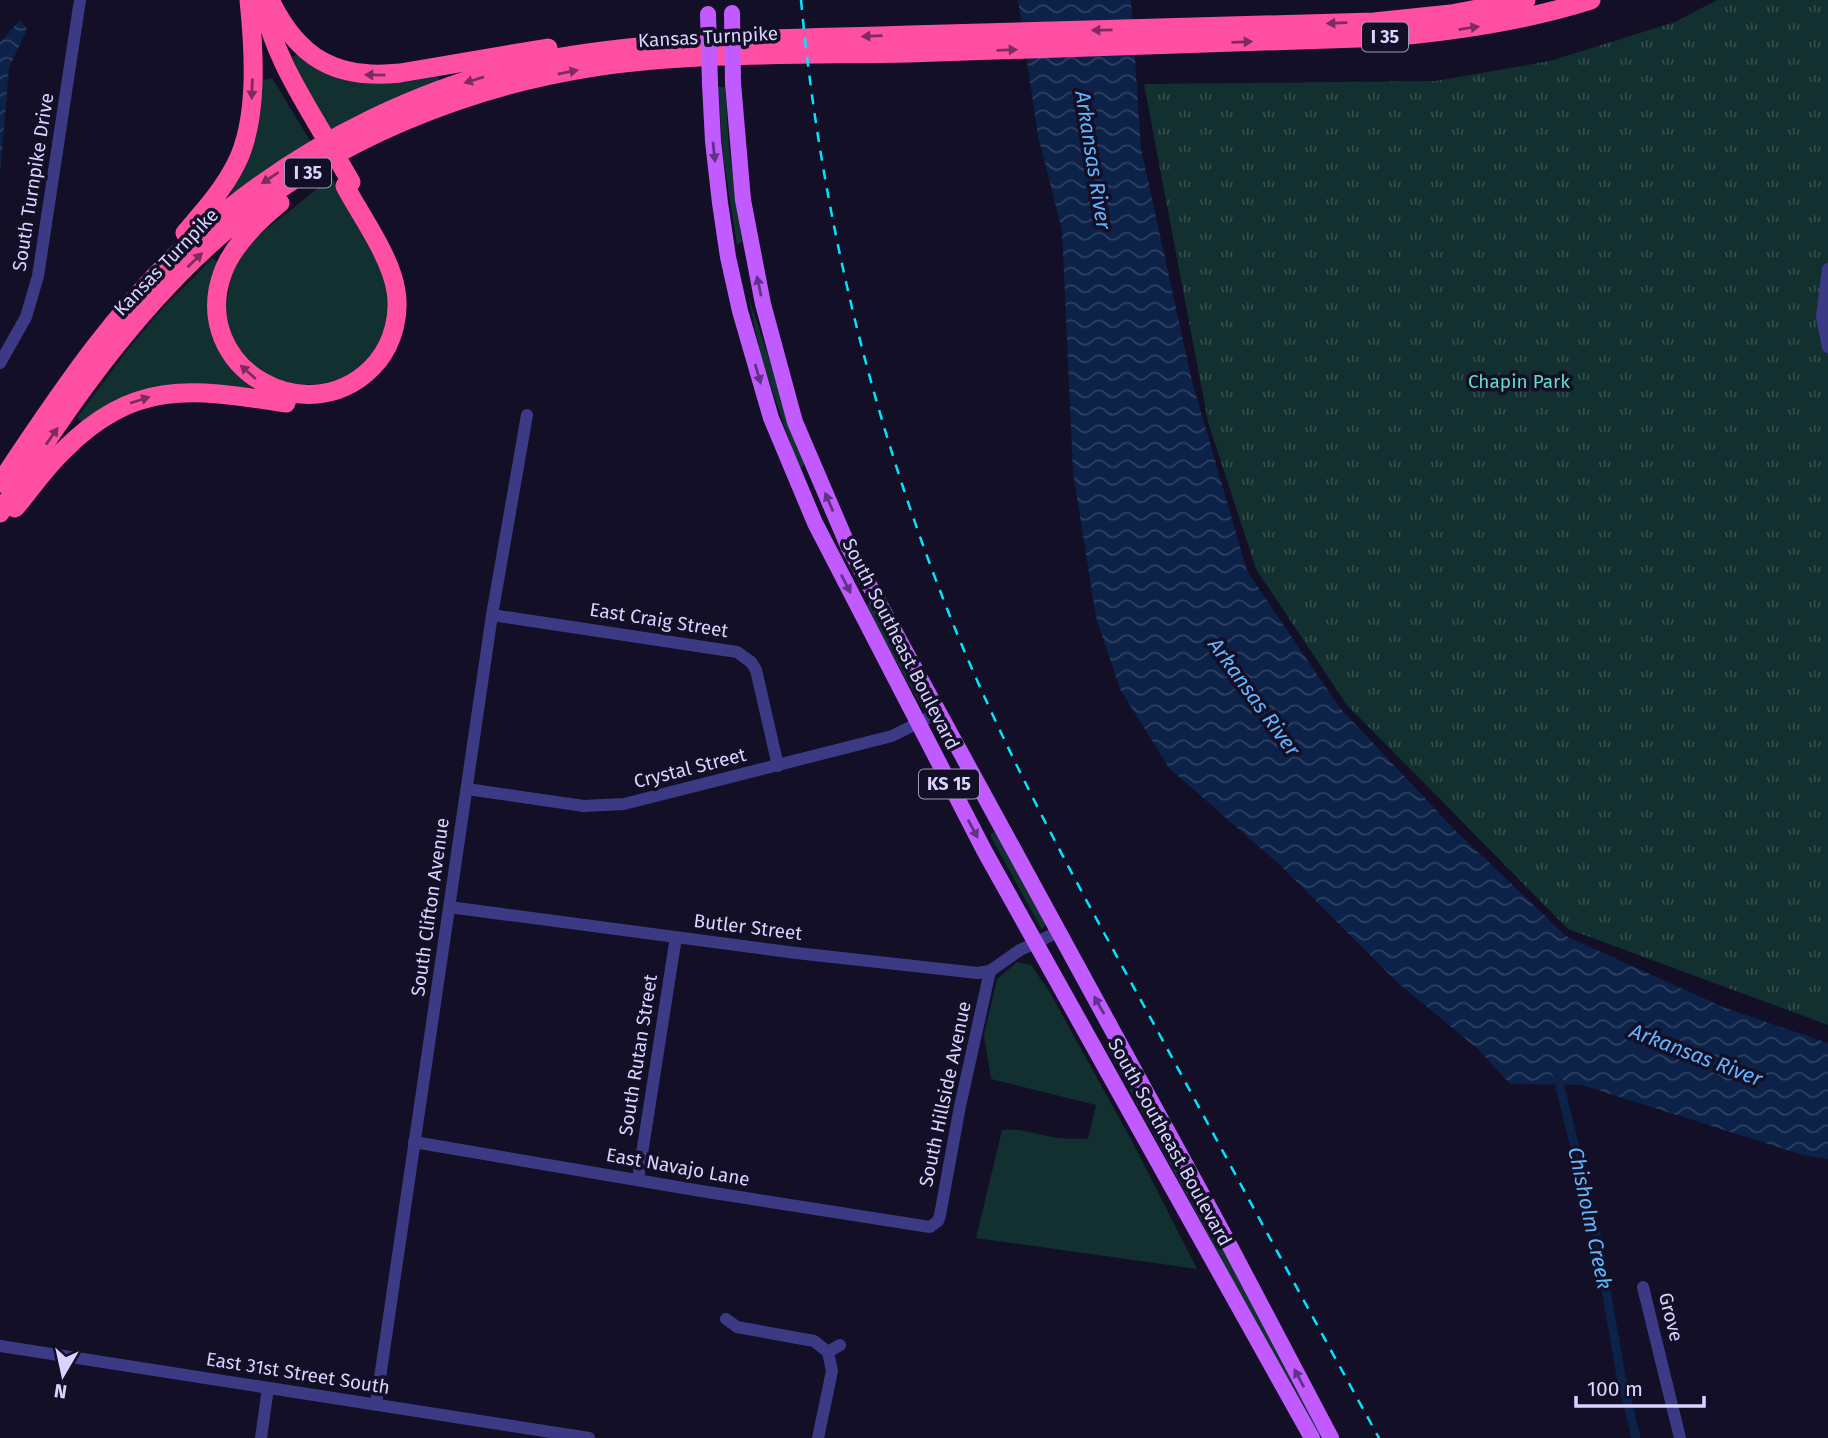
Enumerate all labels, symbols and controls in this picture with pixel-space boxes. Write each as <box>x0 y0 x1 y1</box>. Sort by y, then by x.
one-way arrow <box>1326 18 1348 29</box>
street label: Kansas Turnpike <box>637 22 779 52</box>
road number: I 35 <box>1362 22 1408 52</box>
one-way arrow <box>1458 22 1480 33</box>
one-way arrow <box>1091 24 1113 35</box>
one-way arrow <box>860 30 882 42</box>
one-way arrow <box>1232 37 1254 48</box>
one-way arrow <box>996 44 1018 55</box>
one-way arrow <box>557 67 579 78</box>
one-way arrow <box>363 69 385 80</box>
one-way arrow <box>463 75 484 85</box>
one-way arrow <box>247 79 258 101</box>
water label: Arkansas River <box>1069 88 1117 232</box>
street label: South Turnpike Drive <box>8 91 58 273</box>
one-way arrow <box>709 141 720 163</box>
road number: I 35 <box>285 158 331 188</box>
one-way arrow <box>260 172 280 185</box>
street label: Kansas Turnpike <box>109 204 223 320</box>
one-way arrow <box>186 252 203 268</box>
one-way arrow <box>753 275 764 297</box>
one-way arrow <box>239 364 257 380</box>
one-way arrow <box>754 364 764 385</box>
park label: Chapin Park <box>1468 370 1570 393</box>
one-way arrow <box>130 394 151 405</box>
one-way arrow <box>45 427 59 445</box>
one-way arrow <box>824 491 835 512</box>
street label: South Southeast Boulevard <box>838 534 964 754</box>
one-way arrow <box>840 574 851 594</box>
street label: East Craig Street <box>588 598 730 642</box>
water label: Arkansas River <box>1202 632 1306 762</box>
street label: Crystal Street <box>632 743 749 793</box>
road number: KS 15 <box>919 770 979 798</box>
street label: South Clifton Avenue <box>406 816 454 998</box>
one-way arrow <box>968 819 979 839</box>
street label: Butler Street <box>692 909 804 945</box>
street label: South Rutan Street <box>614 973 662 1137</box>
one-way arrow <box>1093 995 1104 1015</box>
street label: South Hillside Avenue <box>914 999 976 1189</box>
water label: Arkansas River <box>1625 1017 1767 1093</box>
street label: South Southeast Boulevard <box>1103 1034 1237 1250</box>
street label: East Navajo Lane <box>604 1143 752 1191</box>
water label: Chisholm Creek <box>1562 1145 1618 1291</box>
street label: Grove <box>1654 1290 1688 1344</box>
north arrow <box>28 1340 98 1410</box>
street label: East 31st Street South <box>204 1347 392 1399</box>
scale bar <box>1576 1364 1704 1408</box>
one-way arrow <box>1293 1368 1305 1388</box>
text: 100 m <box>1587 1376 1643 1402</box>
text: N <box>52 1379 68 1404</box>

